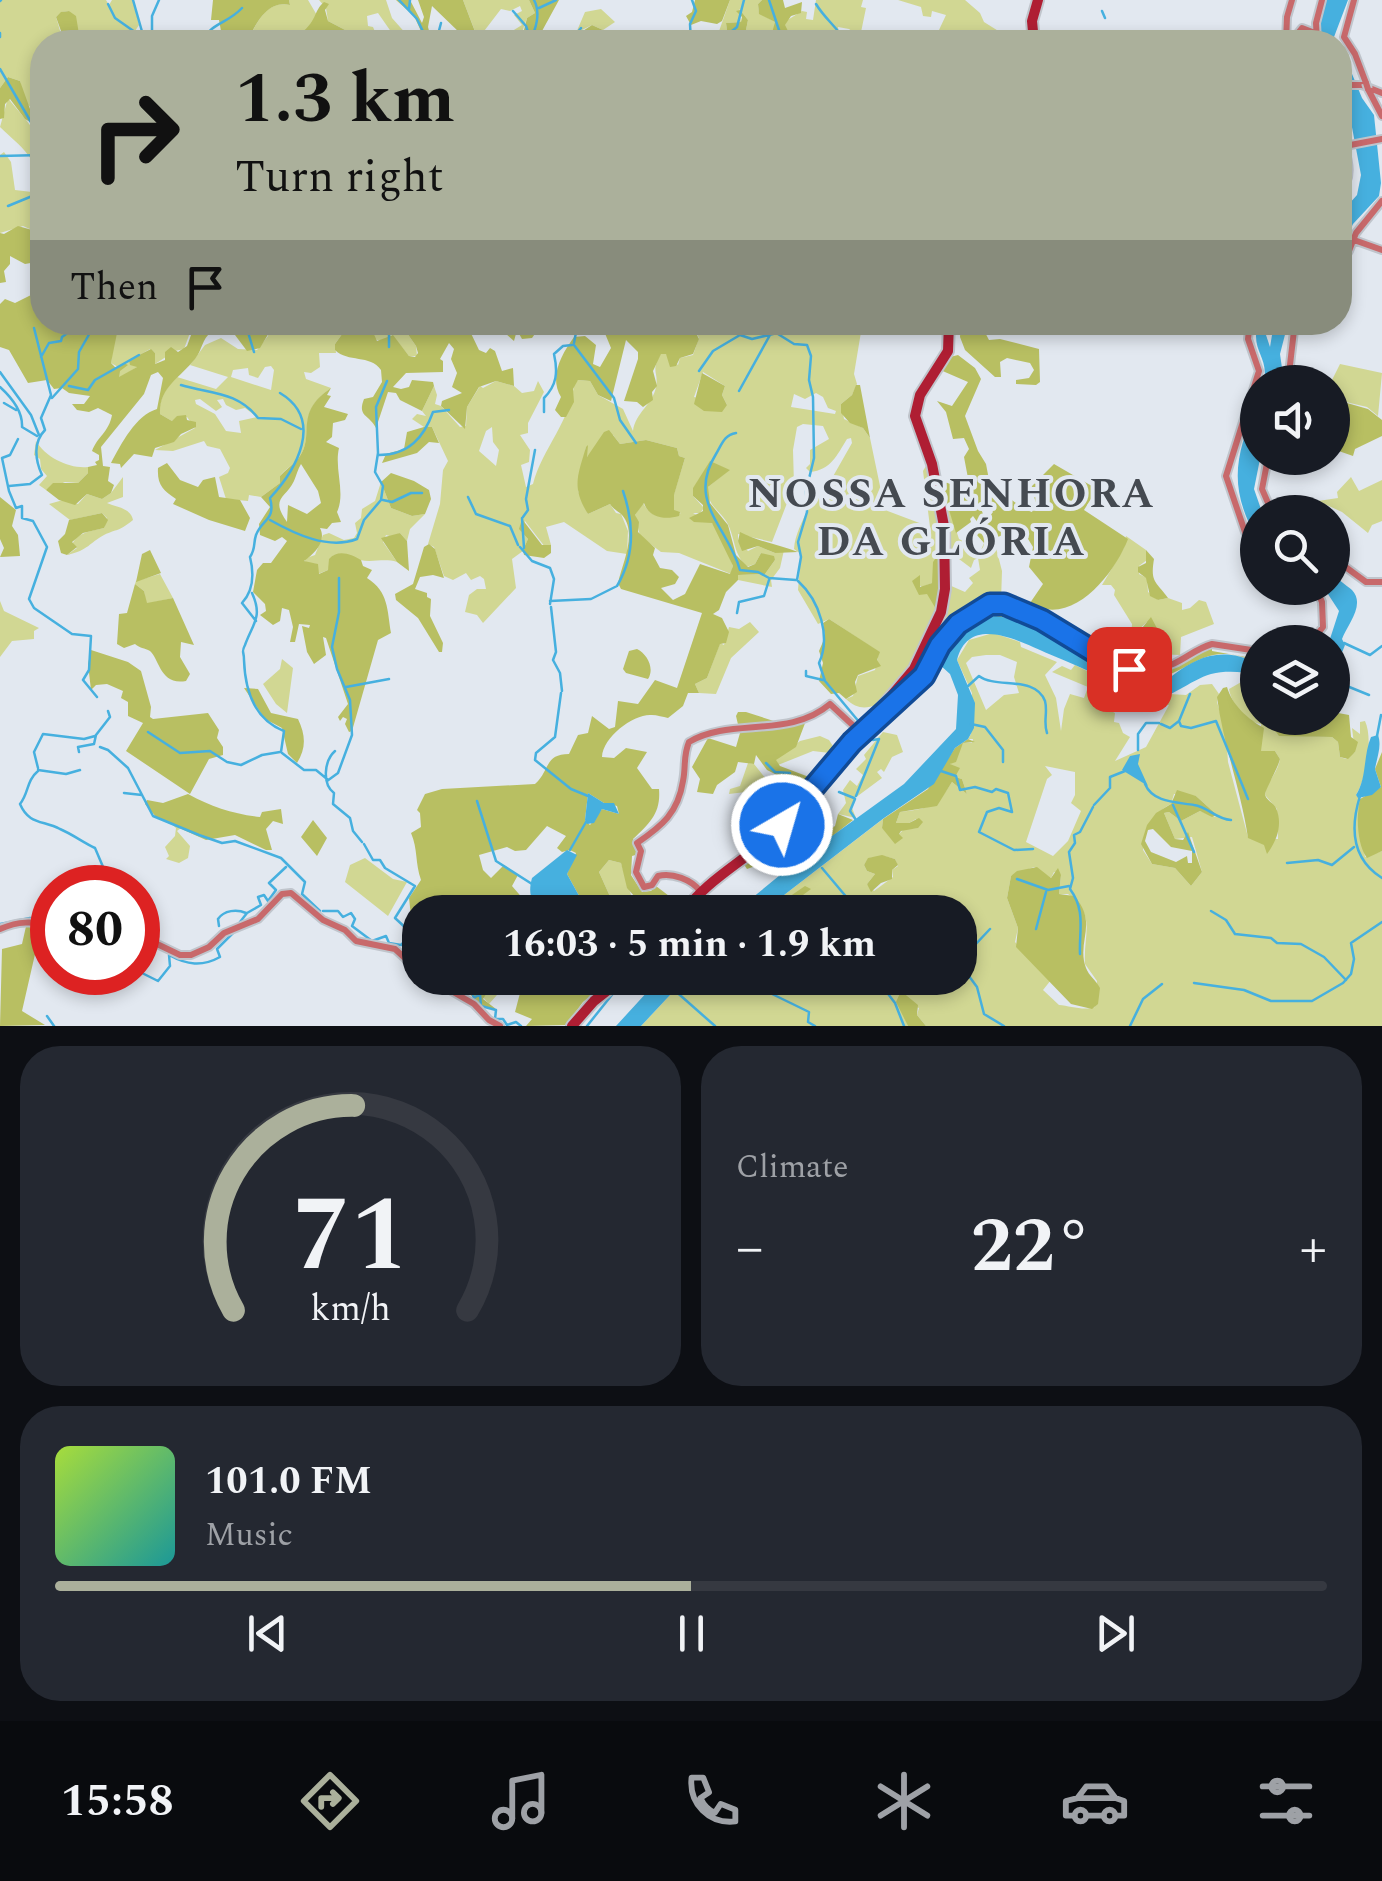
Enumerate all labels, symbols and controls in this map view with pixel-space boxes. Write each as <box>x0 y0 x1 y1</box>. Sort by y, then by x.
text: 1.3 km <box>235 47 455 153</box>
icon: right <box>70 70 200 200</box>
text: Turn right <box>235 143 444 212</box>
text: Then <box>70 259 158 317</box>
icon: arrive <box>178 260 233 315</box>
map controls <box>1240 365 1350 735</box>
button: sound <box>1240 365 1350 475</box>
district label: NOSSA SENHORA DA GLÓRIA <box>748 463 1156 574</box>
button: search <box>1240 495 1350 605</box>
button: layers <box>1240 625 1350 735</box>
pin <box>1087 627 1172 712</box>
icon: arrive <box>1102 642 1157 697</box>
position arrow <box>730 773 834 877</box>
speed limit sign: 80 <box>30 865 160 995</box>
text: 16:03 · 5 min · 1.9 km <box>503 916 876 974</box>
text: Climate <box>736 1143 848 1192</box>
text: 71 <box>292 1158 409 1316</box>
text: 22° <box>971 1191 1092 1305</box>
text: − <box>736 1207 764 1290</box>
text: + <box>1299 1207 1327 1290</box>
text: km/h <box>310 1282 391 1337</box>
text: 101.0 FM <box>205 1453 372 1511</box>
text: Music <box>205 1511 293 1560</box>
icon: previous <box>240 1606 295 1661</box>
icon: pause <box>664 1606 719 1661</box>
icon: next <box>1088 1606 1143 1661</box>
icon: directions <box>295 1766 365 1836</box>
icon: music <box>486 1766 556 1836</box>
icon: phone <box>677 1766 747 1836</box>
icon: climate <box>869 1766 939 1836</box>
icon: car <box>1060 1766 1130 1836</box>
icon: filters <box>1251 1766 1321 1836</box>
text: 15:58 <box>61 1767 174 1836</box>

